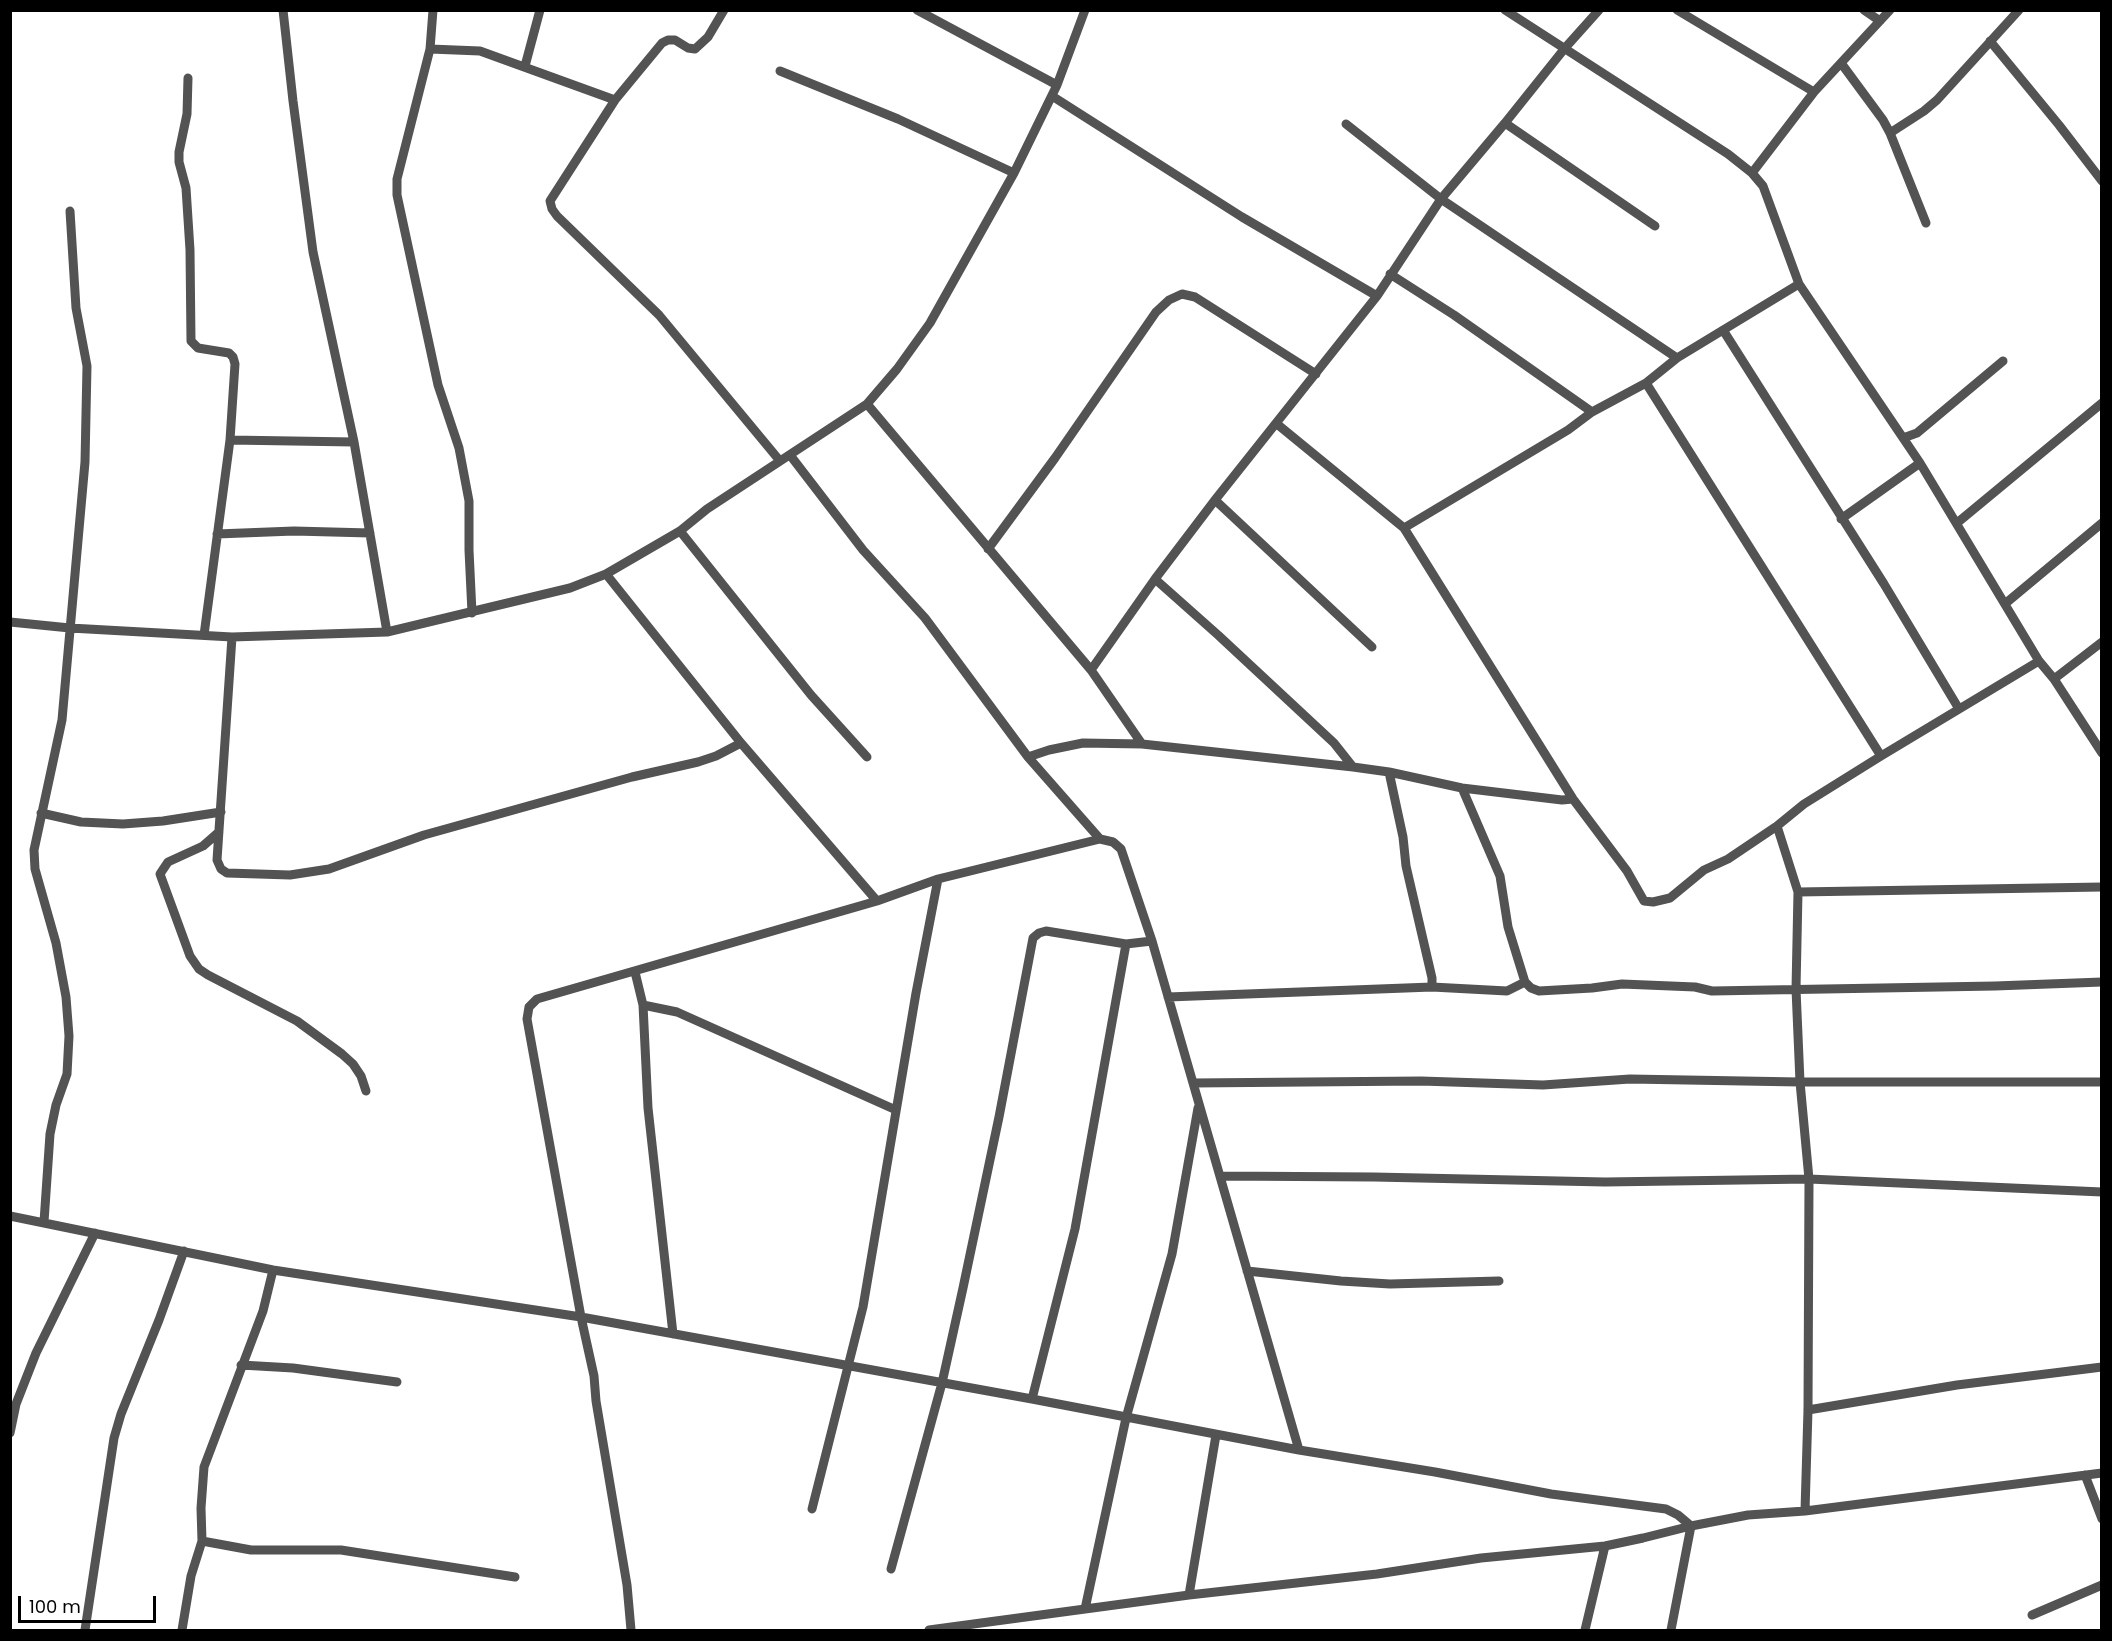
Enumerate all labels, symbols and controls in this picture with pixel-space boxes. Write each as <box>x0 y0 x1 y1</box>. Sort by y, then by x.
scale bar <box>21 1584 159 1622</box>
text: 100 m <box>29 1594 81 1619</box>

